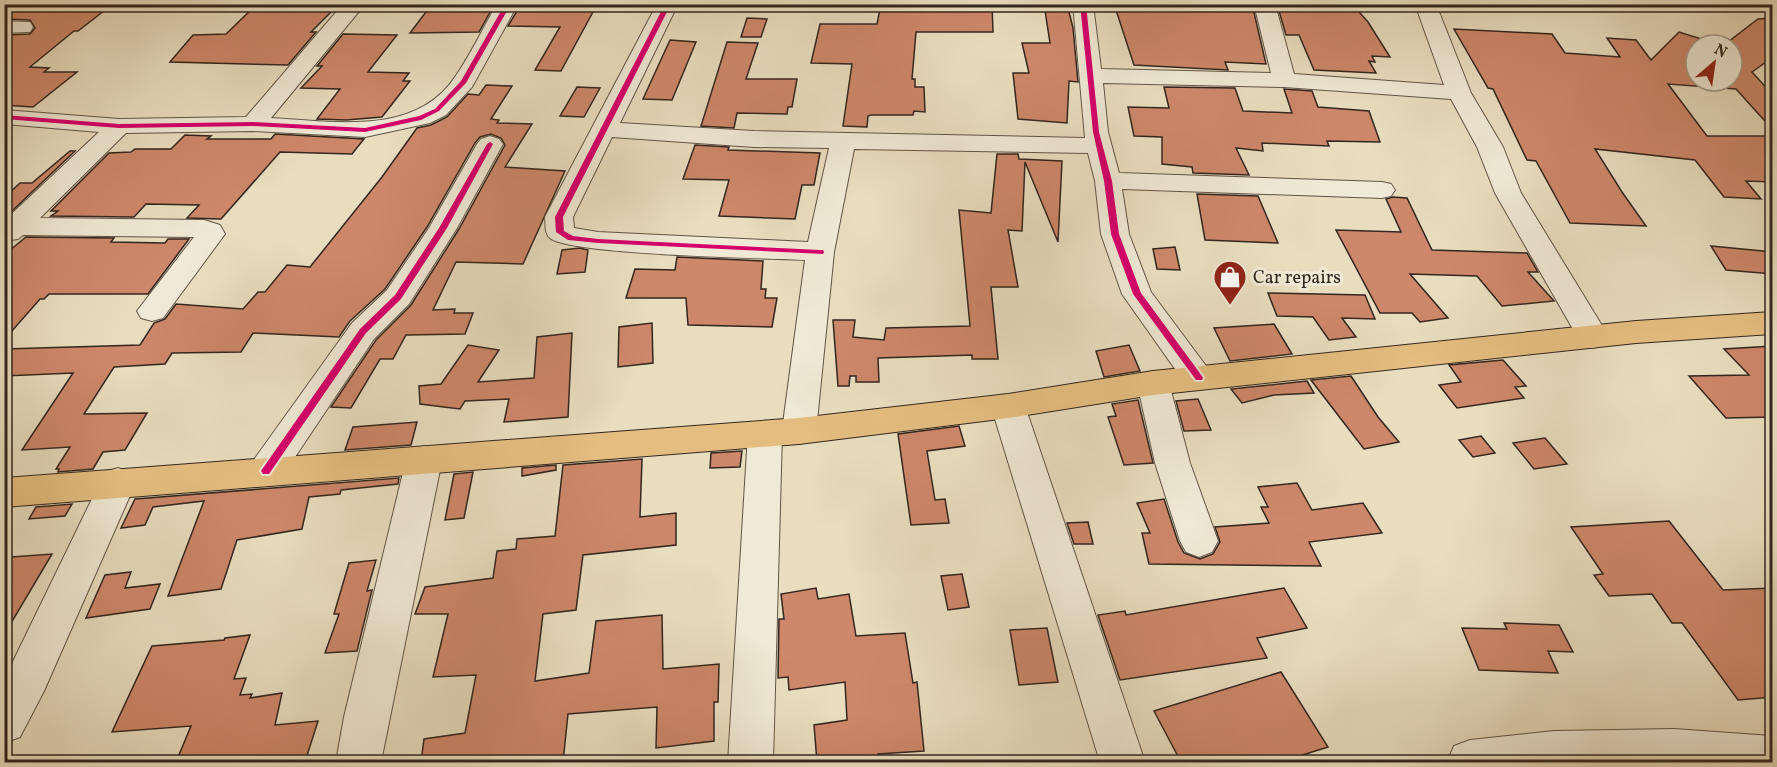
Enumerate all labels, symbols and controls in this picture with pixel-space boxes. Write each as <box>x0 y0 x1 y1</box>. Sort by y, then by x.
north arrow <box>1684 33 1744 93</box>
text: N <box>1710 39 1731 64</box>
shop icon: Car repairs <box>1212 259 1248 306</box>
place label: Car repairs <box>1253 266 1341 291</box>

